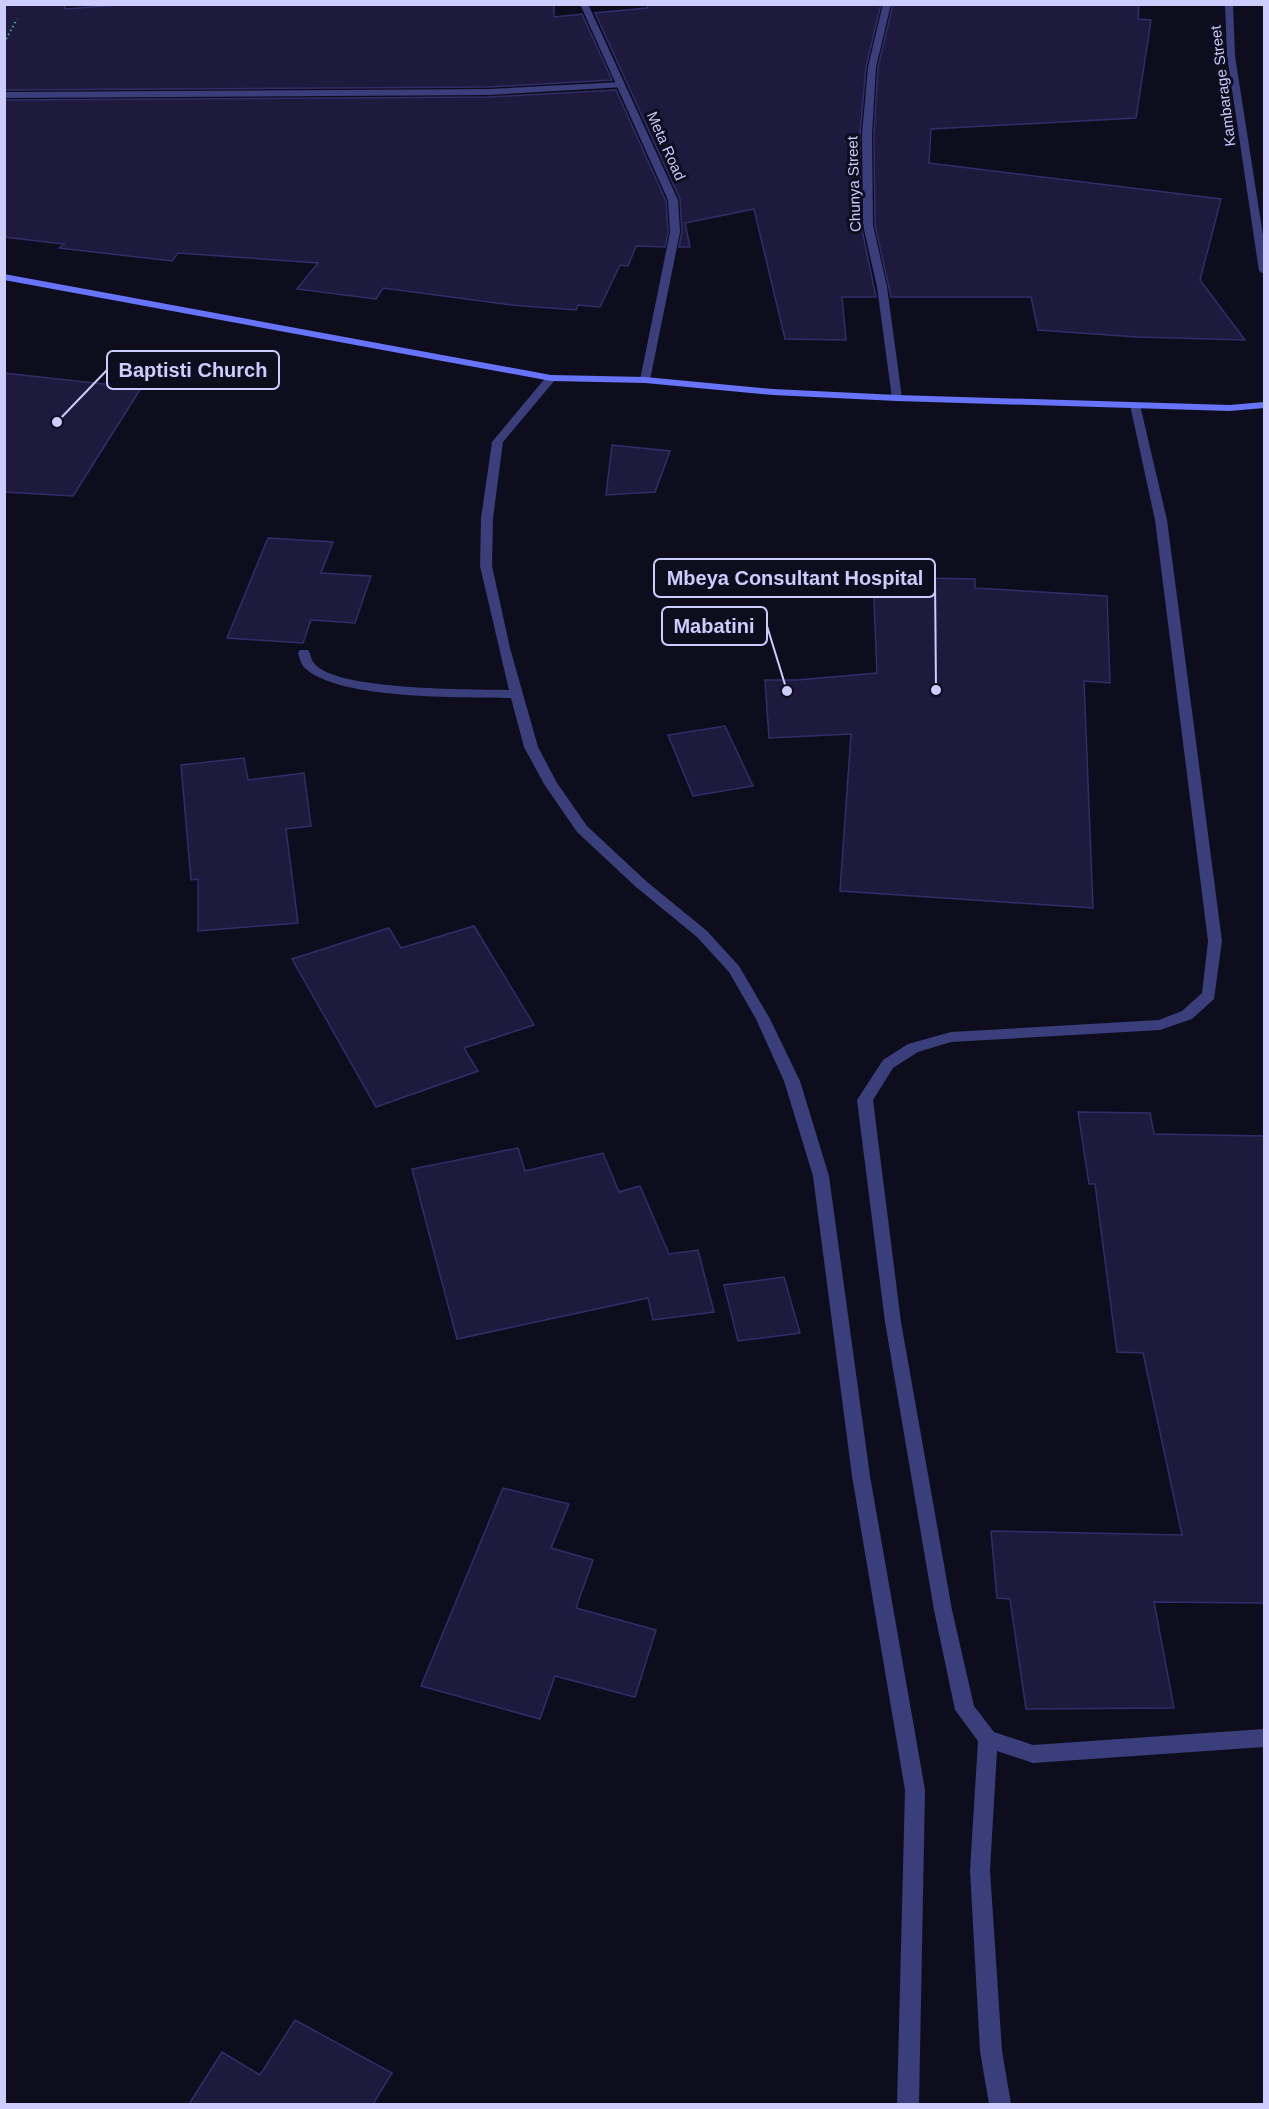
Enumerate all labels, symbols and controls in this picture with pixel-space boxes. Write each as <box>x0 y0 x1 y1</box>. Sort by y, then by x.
street label: Kambarage Street <box>1207 24 1238 148</box>
street label: Meta Road <box>644 109 689 183</box>
street label: Chunya Street <box>843 135 864 232</box>
callout: Baptisti Church <box>107 351 279 389</box>
text: Baptisti Church <box>119 359 267 381</box>
callout: Mbeya Consultant Hospital <box>654 559 935 597</box>
text: Mbeya Consultant Hospital <box>667 567 923 589</box>
callout: Mabatini <box>662 607 767 645</box>
text: Mabatini <box>673 615 755 637</box>

